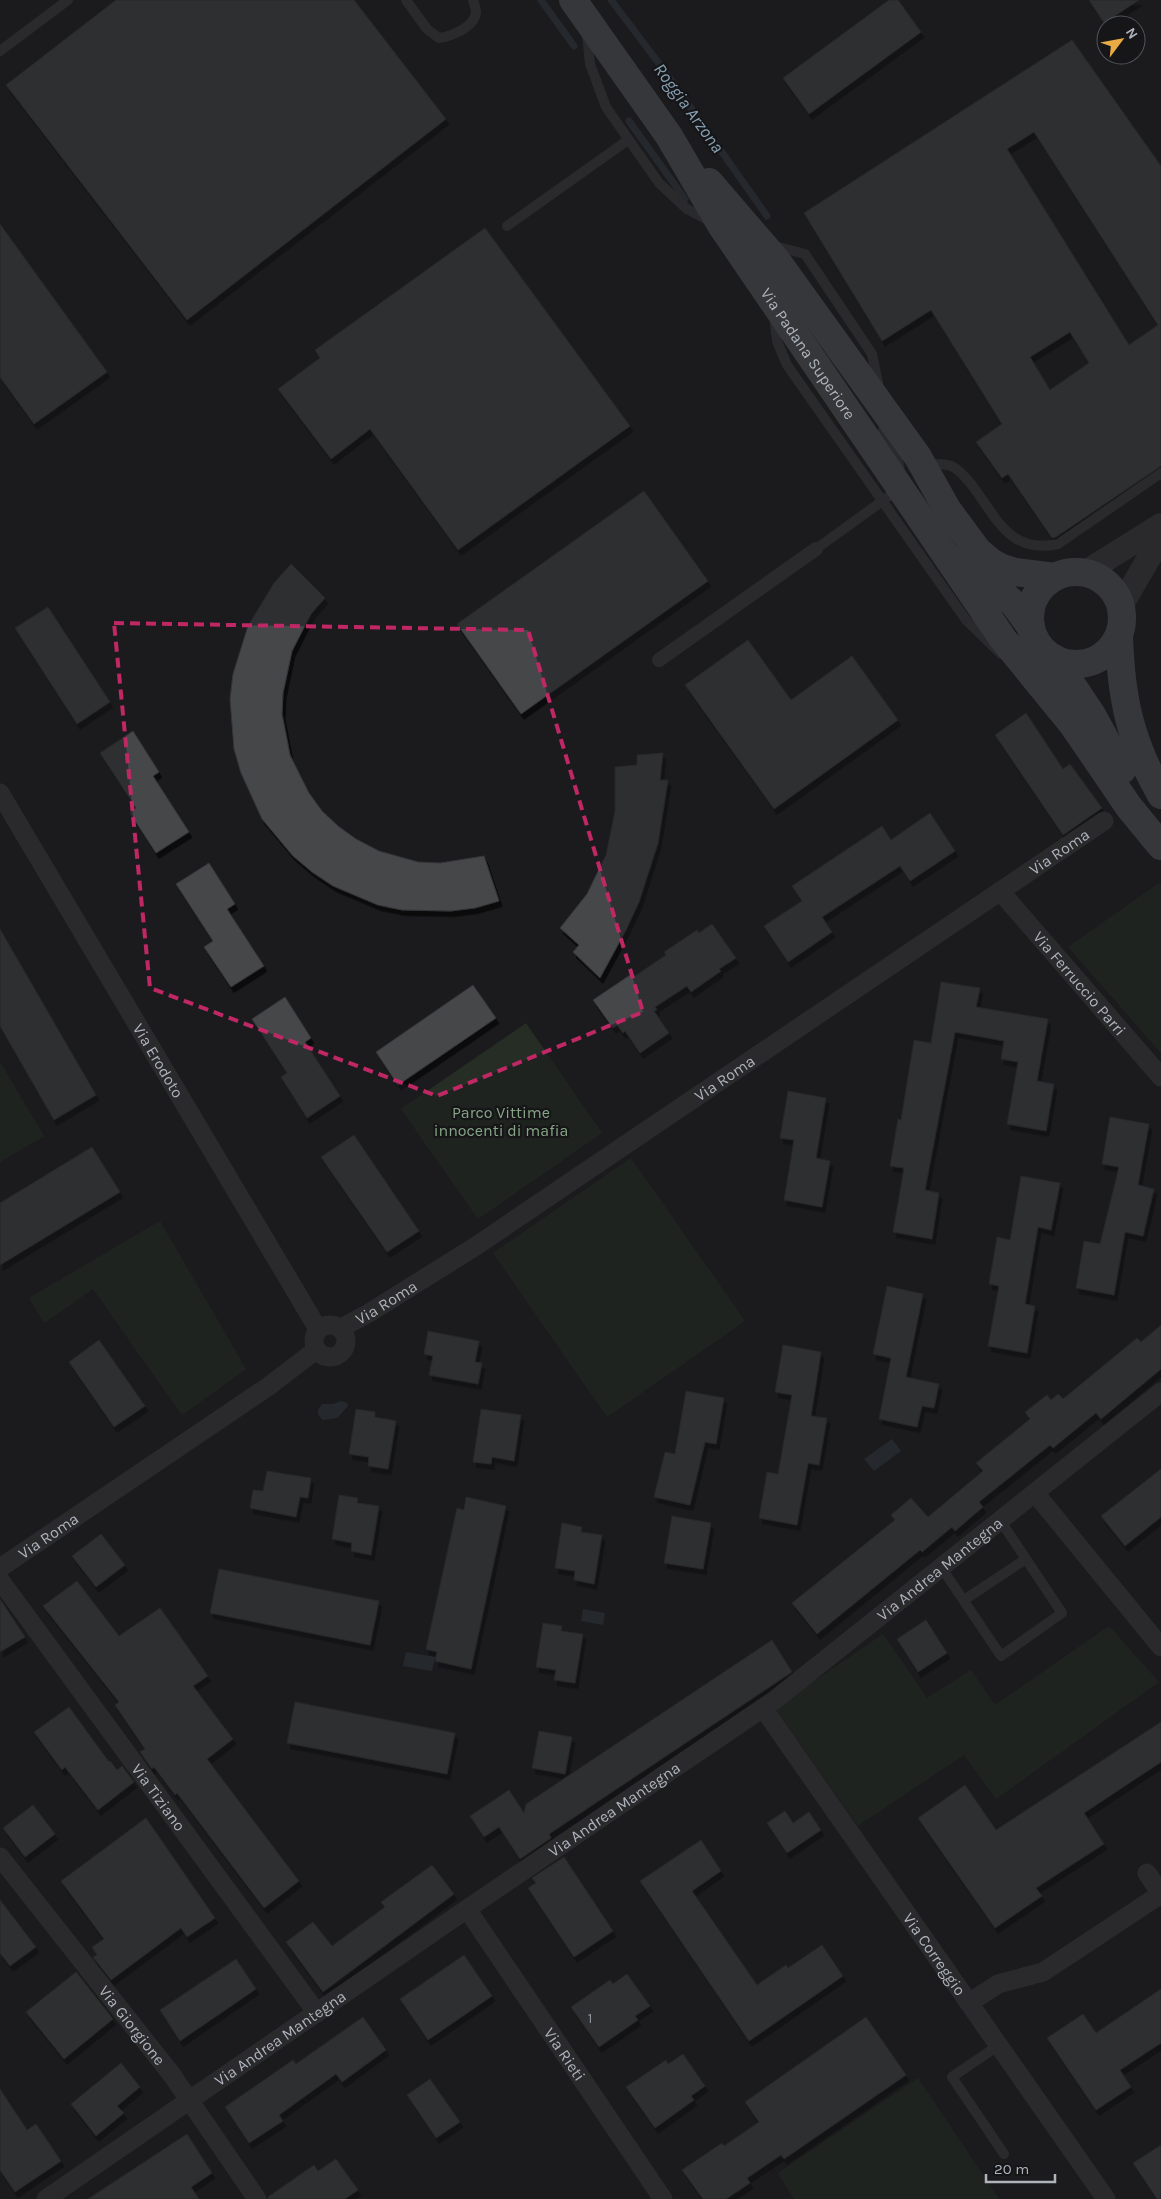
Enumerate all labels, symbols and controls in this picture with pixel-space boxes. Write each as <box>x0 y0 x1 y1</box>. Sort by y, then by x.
north arrow <box>1096 15 1146 65</box>
text: N <box>1122 25 1141 42</box>
water label: Roggia Arzona <box>649 59 729 157</box>
street label: Via Padana Superiore <box>757 284 860 423</box>
street label: Via Roma <box>1025 824 1093 879</box>
street label: Via Ferruccio Parri <box>1030 927 1130 1039</box>
street label: Via Erodoto <box>129 1020 188 1101</box>
street label: Via Roma <box>691 1051 758 1105</box>
park label: Parco Vittime innocenti di mafia <box>434 1103 568 1140</box>
street label: Via Roma <box>352 1276 420 1328</box>
street label: Via Roma <box>14 1508 82 1563</box>
street label: Via Andrea Mantegna <box>873 1513 1006 1624</box>
street label: Via Andrea Mantegna <box>545 1758 684 1861</box>
street label: Via Tiziano <box>128 1760 190 1834</box>
street label: Via Correggio <box>899 1909 970 1999</box>
street label: Via Giorgione <box>95 1981 170 2069</box>
street label: Via Andrea Mantegna <box>211 1986 349 2090</box>
house number: 1 <box>588 2010 592 2027</box>
street label: Via Rieti <box>540 2024 590 2084</box>
scale bar <box>986 2152 1055 2184</box>
text: 20 m <box>994 2160 1029 2178</box>

